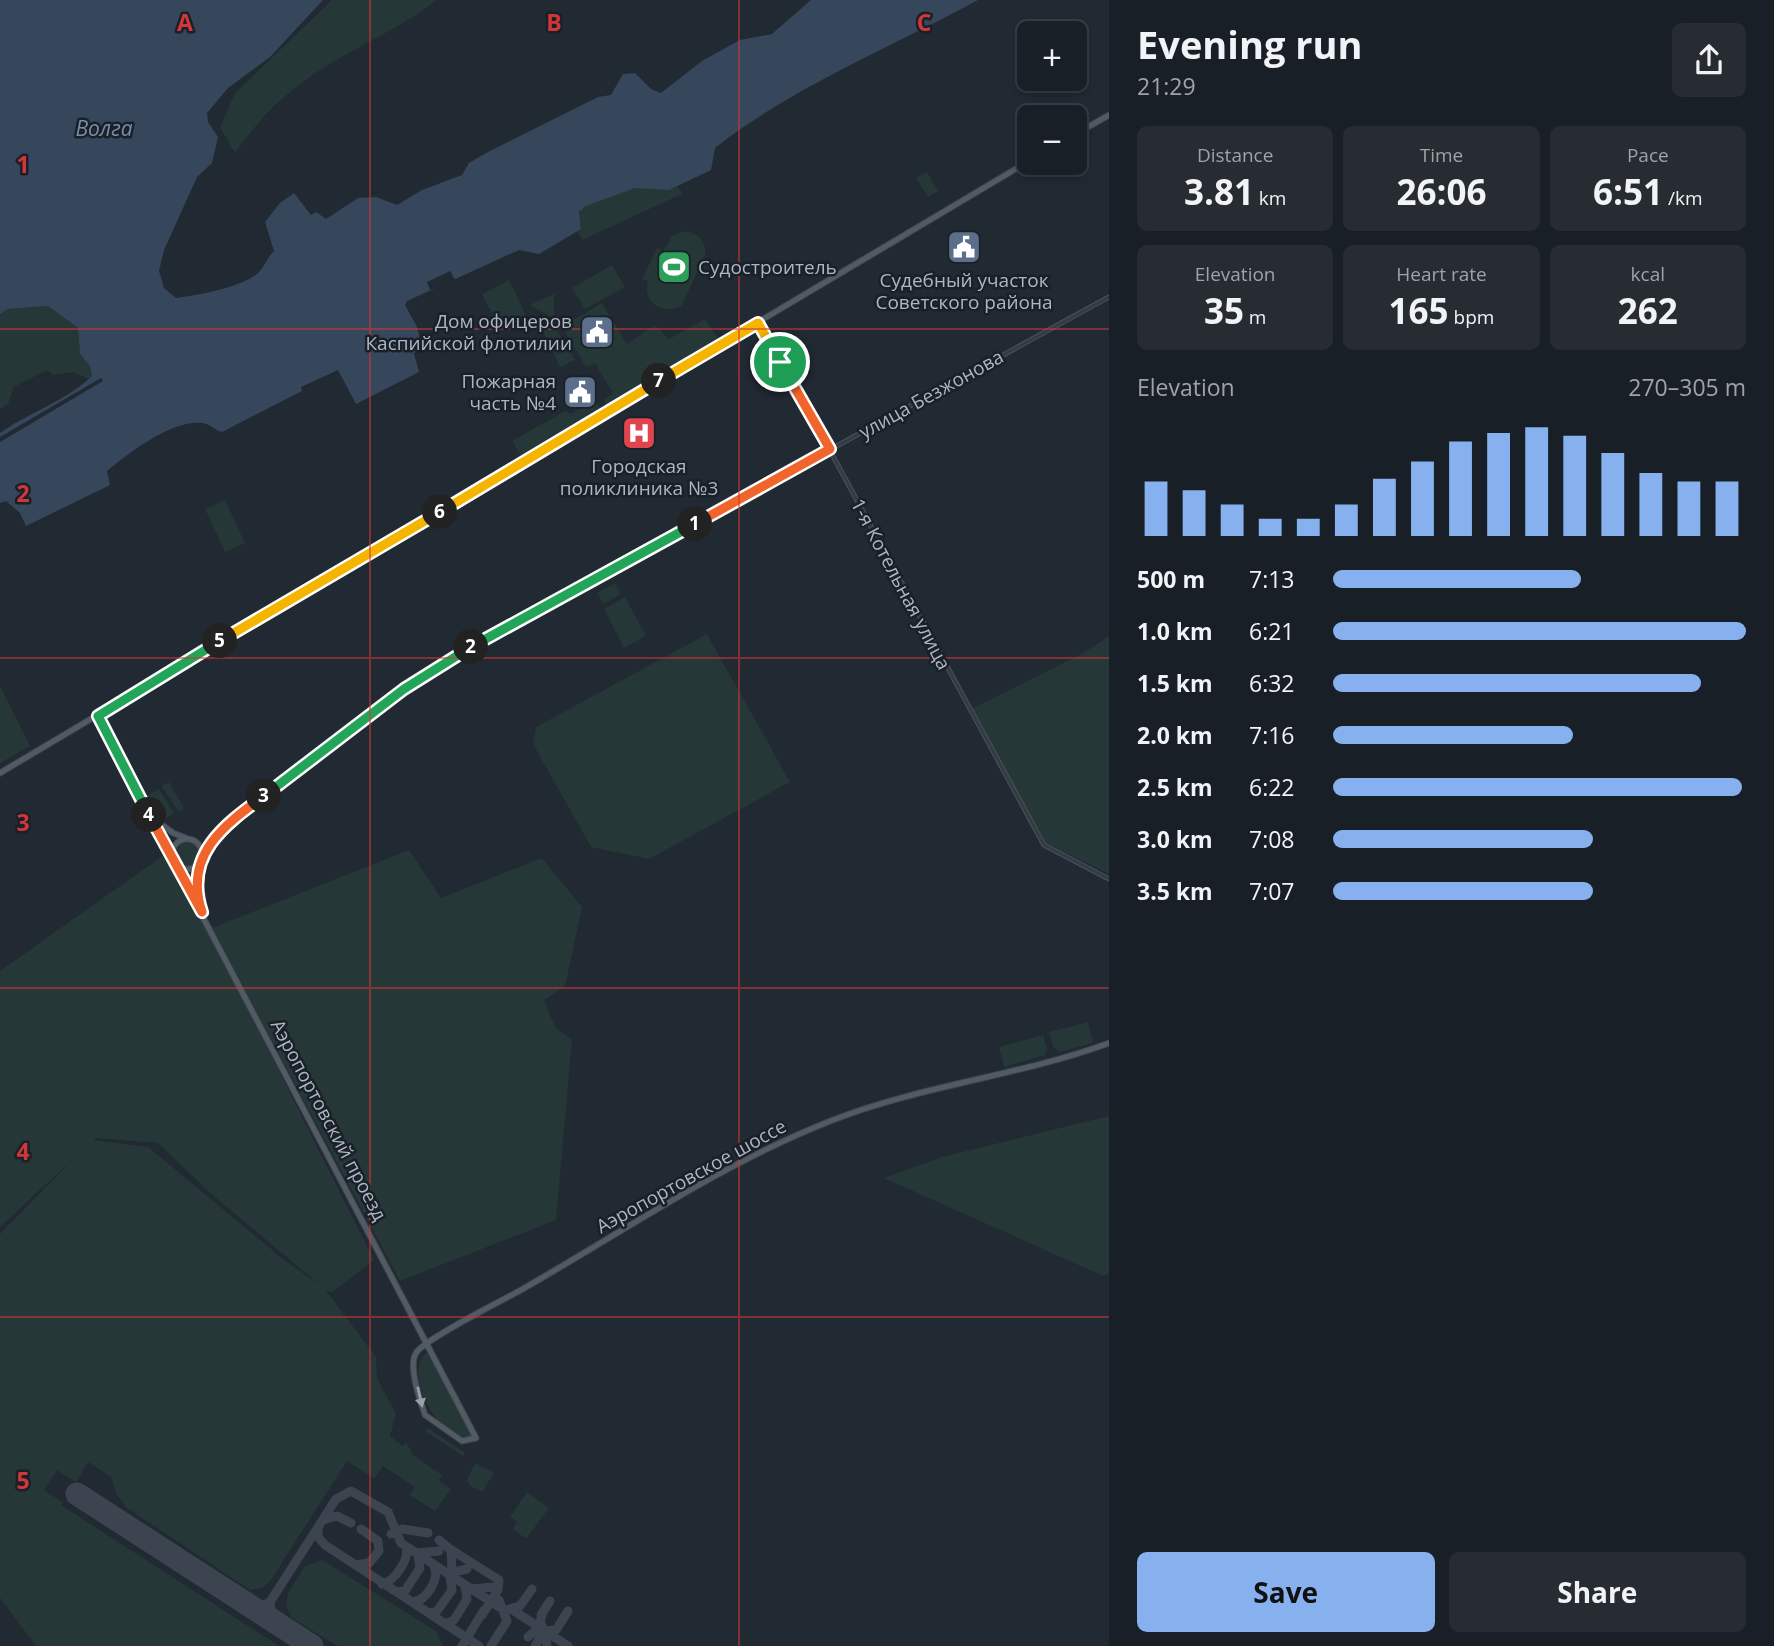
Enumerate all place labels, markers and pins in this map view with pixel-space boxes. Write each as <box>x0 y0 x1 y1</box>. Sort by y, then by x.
public building icon: Судебный участок Советского района <box>945 228 983 266</box>
sports icon: Судостроитель <box>655 248 693 286</box>
place label: Судостроитель <box>698 254 837 280</box>
place label: Судебный участок Советского района <box>875 267 1053 315</box>
place label: Дом офицеров Каспийской флотилии <box>366 308 572 356</box>
public building icon: Дом офицеров Каспийской флотилии <box>578 313 616 351</box>
pin <box>750 332 810 392</box>
pin: 7 <box>642 364 676 398</box>
place label: Пожарная часть №4 <box>461 368 556 416</box>
public building icon: Пожарная часть №4 <box>561 373 599 411</box>
hospital icon: Городская поликлиника №3 <box>620 414 658 452</box>
place label: Городская поликлиника №3 <box>560 453 718 501</box>
pin: 6 <box>422 494 458 530</box>
pin: 1 <box>678 506 712 542</box>
pin: 5 <box>202 624 238 658</box>
pin: 2 <box>454 630 489 664</box>
pin: 3 <box>246 778 282 814</box>
pin: 4 <box>132 798 166 832</box>

